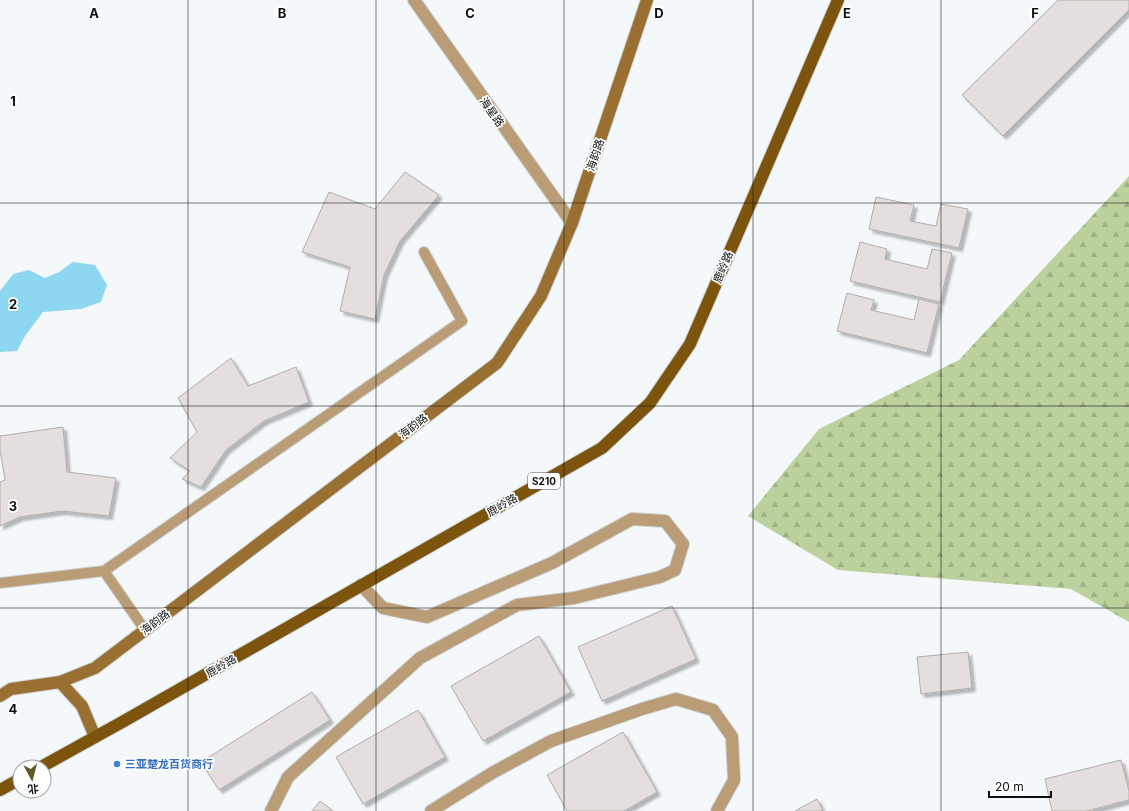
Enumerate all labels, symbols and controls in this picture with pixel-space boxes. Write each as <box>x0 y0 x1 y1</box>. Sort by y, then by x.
text: A <box>89 5 99 21</box>
text: B <box>278 5 287 21</box>
text: C <box>465 5 475 21</box>
text: D <box>654 5 664 21</box>
text: E <box>843 5 851 21</box>
text: F <box>1031 5 1039 21</box>
text: 1 <box>10 93 16 109</box>
street label: 海星路 <box>477 94 507 130</box>
street label: 海韵路 <box>583 137 607 173</box>
street label: 鹿岭路 <box>710 249 736 285</box>
text: 2 <box>9 296 17 312</box>
street label: 海韵路 <box>396 410 430 442</box>
road number: S210 <box>528 473 560 489</box>
street label: 鹿岭路 <box>484 491 520 519</box>
text: 3 <box>9 498 17 514</box>
street label: 海韵路 <box>138 606 172 638</box>
street label: 鹿岭路 <box>203 652 239 680</box>
text: 4 <box>9 701 18 717</box>
place label: 三亚楚龙百货商行 <box>125 757 213 771</box>
north arrow <box>12 759 52 799</box>
marker: 三亚楚龙百货商行 <box>112 759 122 769</box>
scale bar <box>989 773 1051 799</box>
text: 20 m <box>995 779 1024 794</box>
text: 北 <box>27 781 40 797</box>

